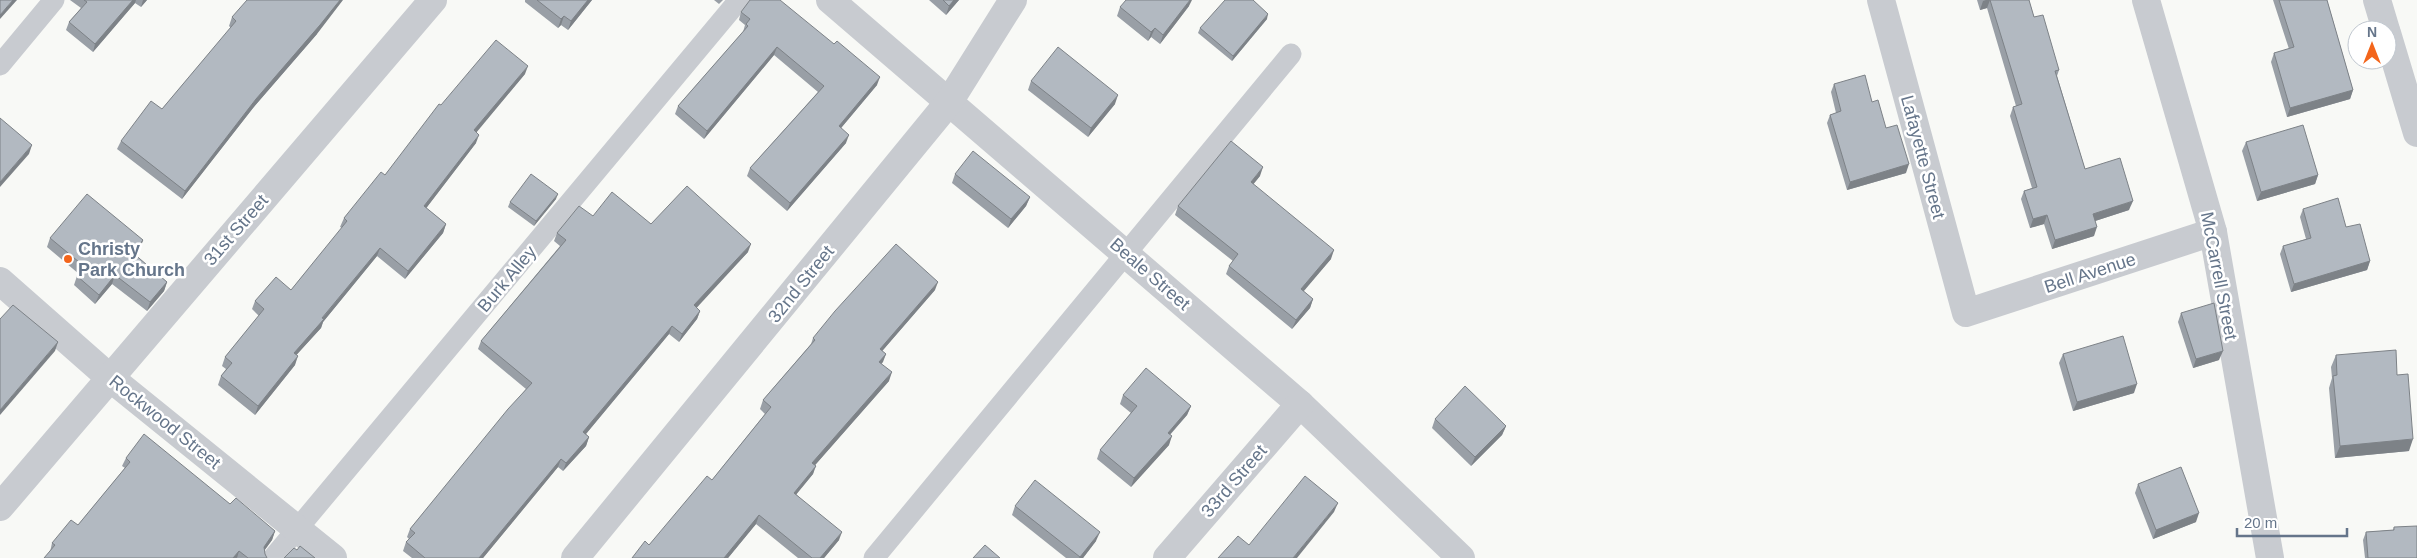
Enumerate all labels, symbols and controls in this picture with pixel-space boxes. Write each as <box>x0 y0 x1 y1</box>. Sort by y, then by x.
north arrow <box>2347 20 2397 70</box>
text: N <box>2367 24 2377 40</box>
street label: Lafayette Street <box>1897 93 1949 221</box>
street label: 31st Street <box>200 191 272 269</box>
street label: McCarrell Street <box>2197 210 2241 342</box>
street label: Beale Street <box>1106 234 1194 314</box>
place label: Christy Park Church <box>78 239 185 280</box>
street label: Burk Alley <box>474 242 540 316</box>
street label: 32nd Street <box>764 242 838 326</box>
street label: Bell Avenue <box>2042 249 2138 297</box>
marker: Christy Park Church <box>62 253 74 265</box>
street label: Rockwood Street <box>105 371 225 473</box>
street label: 33rd Street <box>1197 441 1271 521</box>
scale bar <box>2237 506 2347 538</box>
text: 20 m <box>2244 514 2277 531</box>

